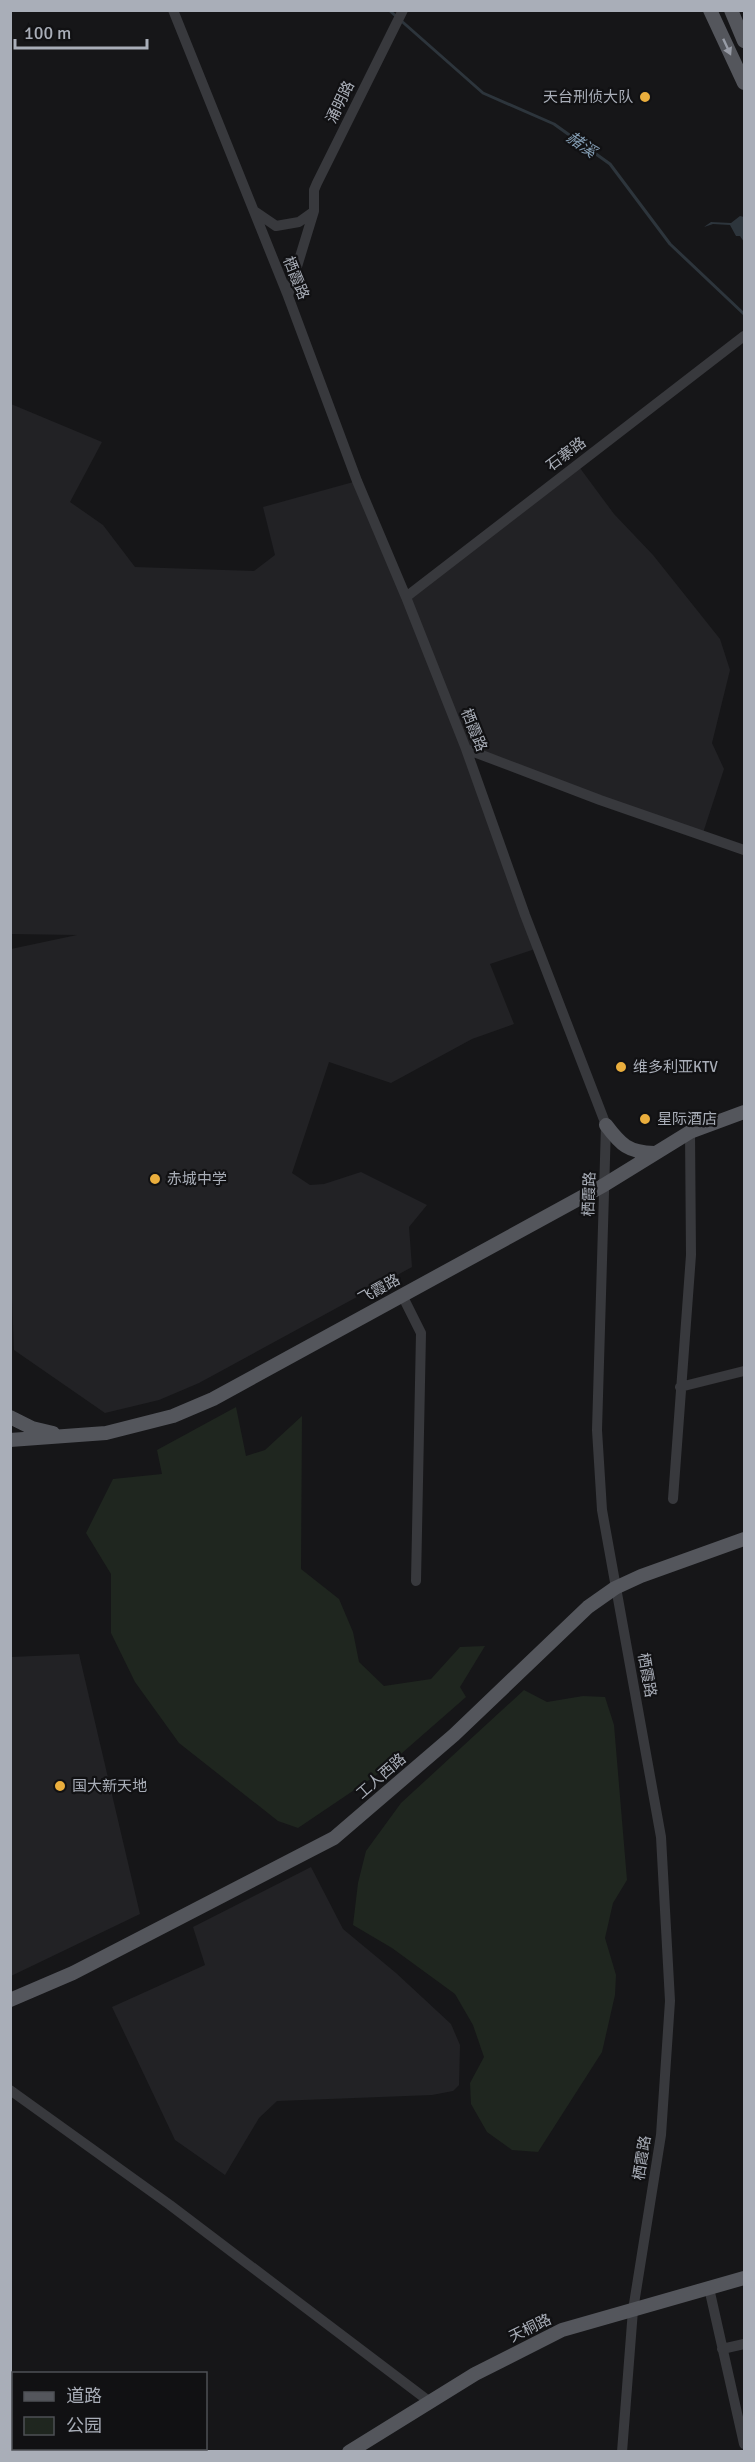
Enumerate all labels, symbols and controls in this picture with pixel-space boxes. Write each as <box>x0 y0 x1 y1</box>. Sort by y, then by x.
scale bar <box>15 12 147 50</box>
text: 100 m <box>24 22 71 44</box>
one-way arrow <box>723 38 732 55</box>
street label: 涌明路 <box>322 78 358 126</box>
place label: 天台刑侦大队 <box>543 88 633 106</box>
marker: 天台刑侦大队 <box>638 90 652 104</box>
water label: 赭溪 <box>563 127 602 163</box>
street label: 栖霞路 <box>279 254 313 302</box>
street label: 石寨路 <box>543 433 589 475</box>
street label: 栖霞路 <box>457 706 491 754</box>
place label: 维多利亚KTV <box>633 1058 718 1076</box>
marker: 维多利亚KTV <box>614 1060 628 1074</box>
place label: 星际酒店 <box>657 1110 717 1128</box>
marker: 星际酒店 <box>638 1112 652 1126</box>
place label: 赤城中学 <box>167 1170 227 1188</box>
street label: 栖霞路 <box>579 1171 599 1217</box>
marker: 赤城中学 <box>148 1172 162 1186</box>
street label: 飞霞路 <box>355 1270 403 1308</box>
street label: 栖霞路 <box>634 1651 660 1699</box>
street label: 工人西路 <box>352 1750 410 1802</box>
place label: 国大新天地 <box>72 1777 147 1795</box>
marker: 国大新天地 <box>53 1779 67 1793</box>
street label: 栖霞路 <box>630 2134 654 2182</box>
street label: 天桐路 <box>506 2310 554 2346</box>
legend <box>12 2372 207 2450</box>
text: 道路 <box>66 2385 102 2407</box>
text: 公园 <box>66 2415 102 2437</box>

